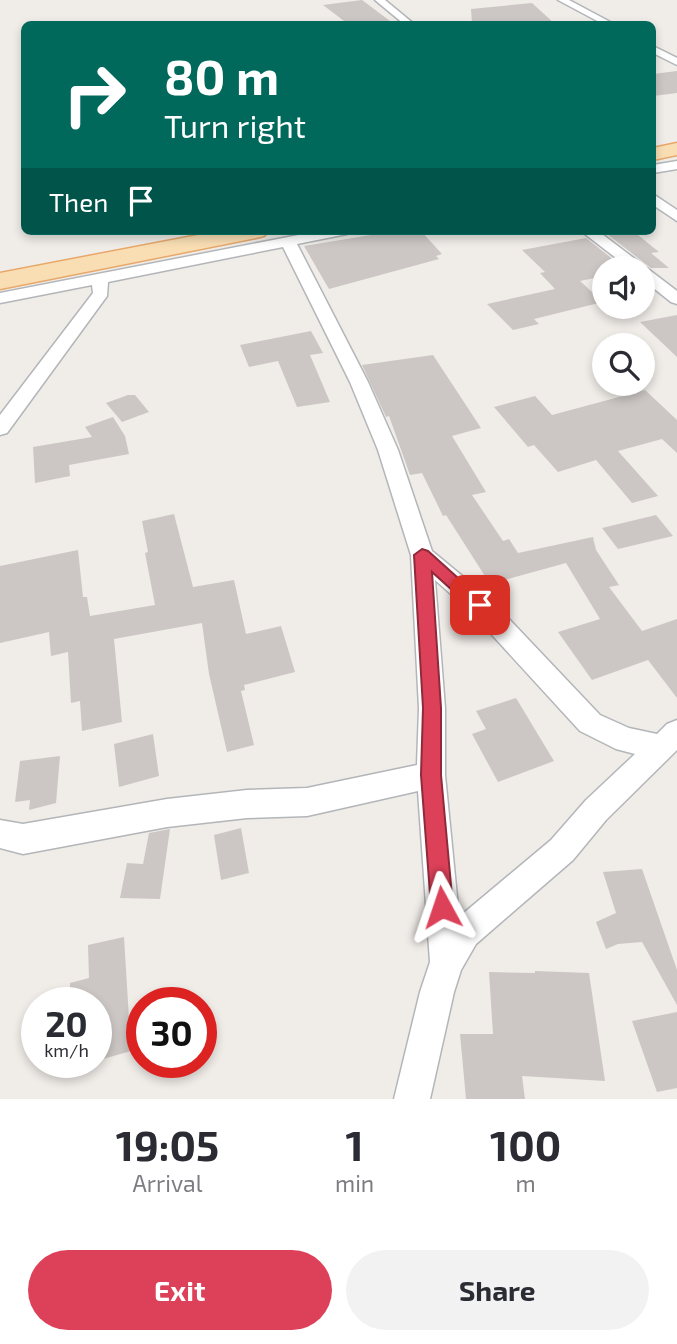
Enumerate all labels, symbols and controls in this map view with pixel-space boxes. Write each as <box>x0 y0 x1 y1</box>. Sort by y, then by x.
text: 80 m <box>164 46 279 105</box>
icon: right <box>49 49 140 140</box>
text: Turn right <box>164 106 306 144</box>
icon: arrive <box>122 182 160 220</box>
text: Then <box>49 186 108 217</box>
map controls <box>592 256 655 396</box>
button: sound <box>592 256 655 319</box>
button: search <box>592 333 655 396</box>
pin <box>450 575 510 635</box>
icon: arrive <box>461 586 499 624</box>
position arrow <box>405 870 479 944</box>
speed limit sign: 30 <box>126 987 217 1078</box>
text: 20 <box>45 1002 88 1044</box>
text: km/h <box>44 1039 89 1061</box>
text: 19:05 <box>116 1119 219 1169</box>
text: 1 <box>346 1119 364 1169</box>
text: 100 <box>490 1119 561 1169</box>
text: Arrival <box>133 1169 203 1197</box>
text: min <box>335 1169 374 1197</box>
text: m <box>516 1169 536 1197</box>
button: Exit <box>28 1250 332 1330</box>
button: Share <box>346 1250 649 1330</box>

